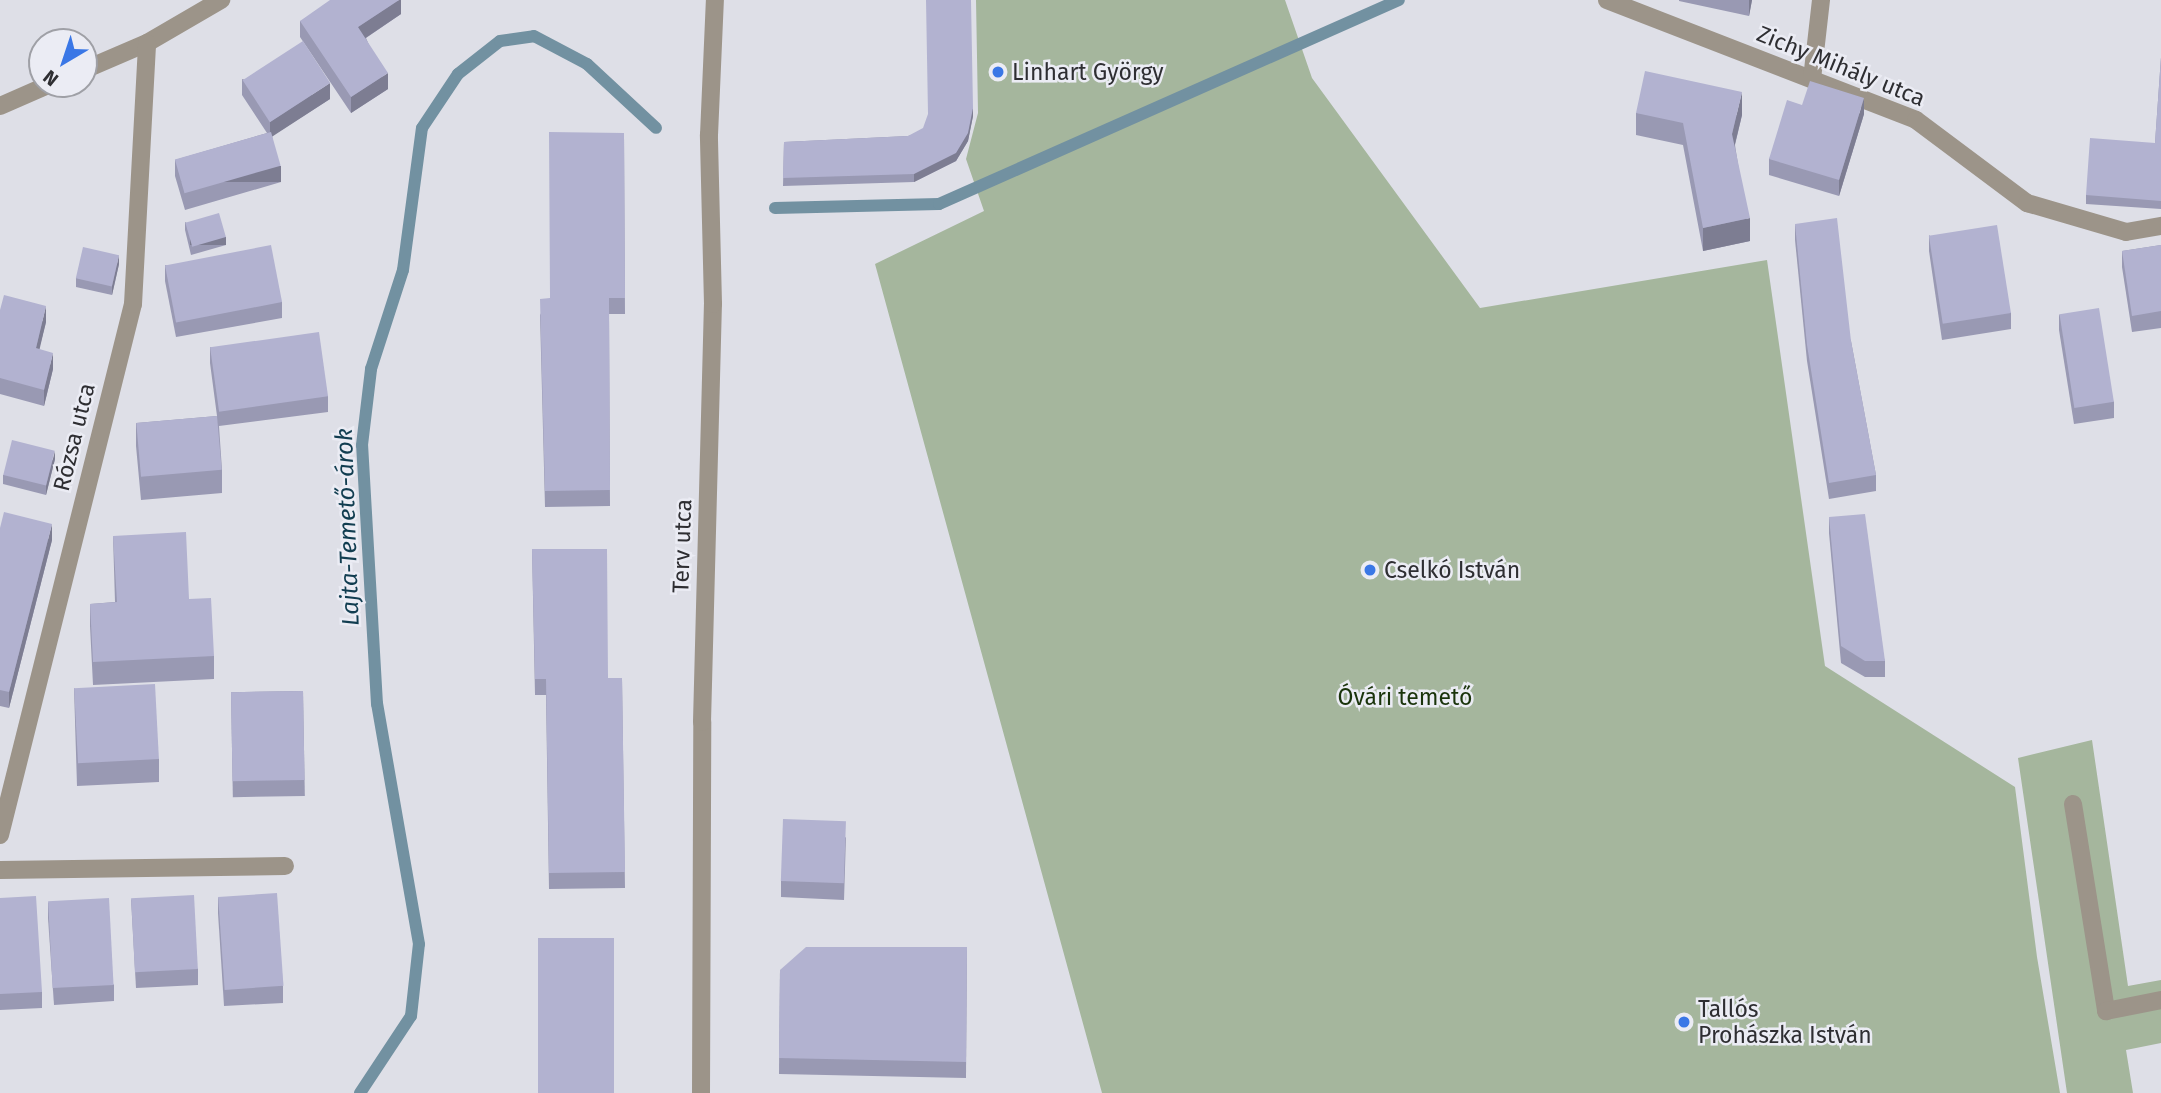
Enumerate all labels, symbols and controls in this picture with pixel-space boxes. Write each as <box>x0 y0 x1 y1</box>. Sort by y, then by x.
street label: Zichy Mihály utca <box>1753 20 1929 112</box>
north arrow <box>28 28 98 98</box>
place label: Linhart György <box>1012 58 1164 86</box>
marker: Linhart György <box>990 64 1006 80</box>
text: N <box>39 65 63 91</box>
street label: Rózsa utca <box>47 380 101 494</box>
water label: Lajta-Temető-árok <box>330 428 366 626</box>
street label: Terv utca <box>667 499 697 593</box>
place label: Cselkó István <box>1384 556 1520 584</box>
marker: Cselkó István <box>1362 562 1378 578</box>
park label: Óvári temető <box>1338 683 1472 711</box>
place label: Tallós Prohászka István <box>1698 995 1872 1049</box>
marker: Tallós Prohászka István <box>1676 1014 1692 1030</box>

